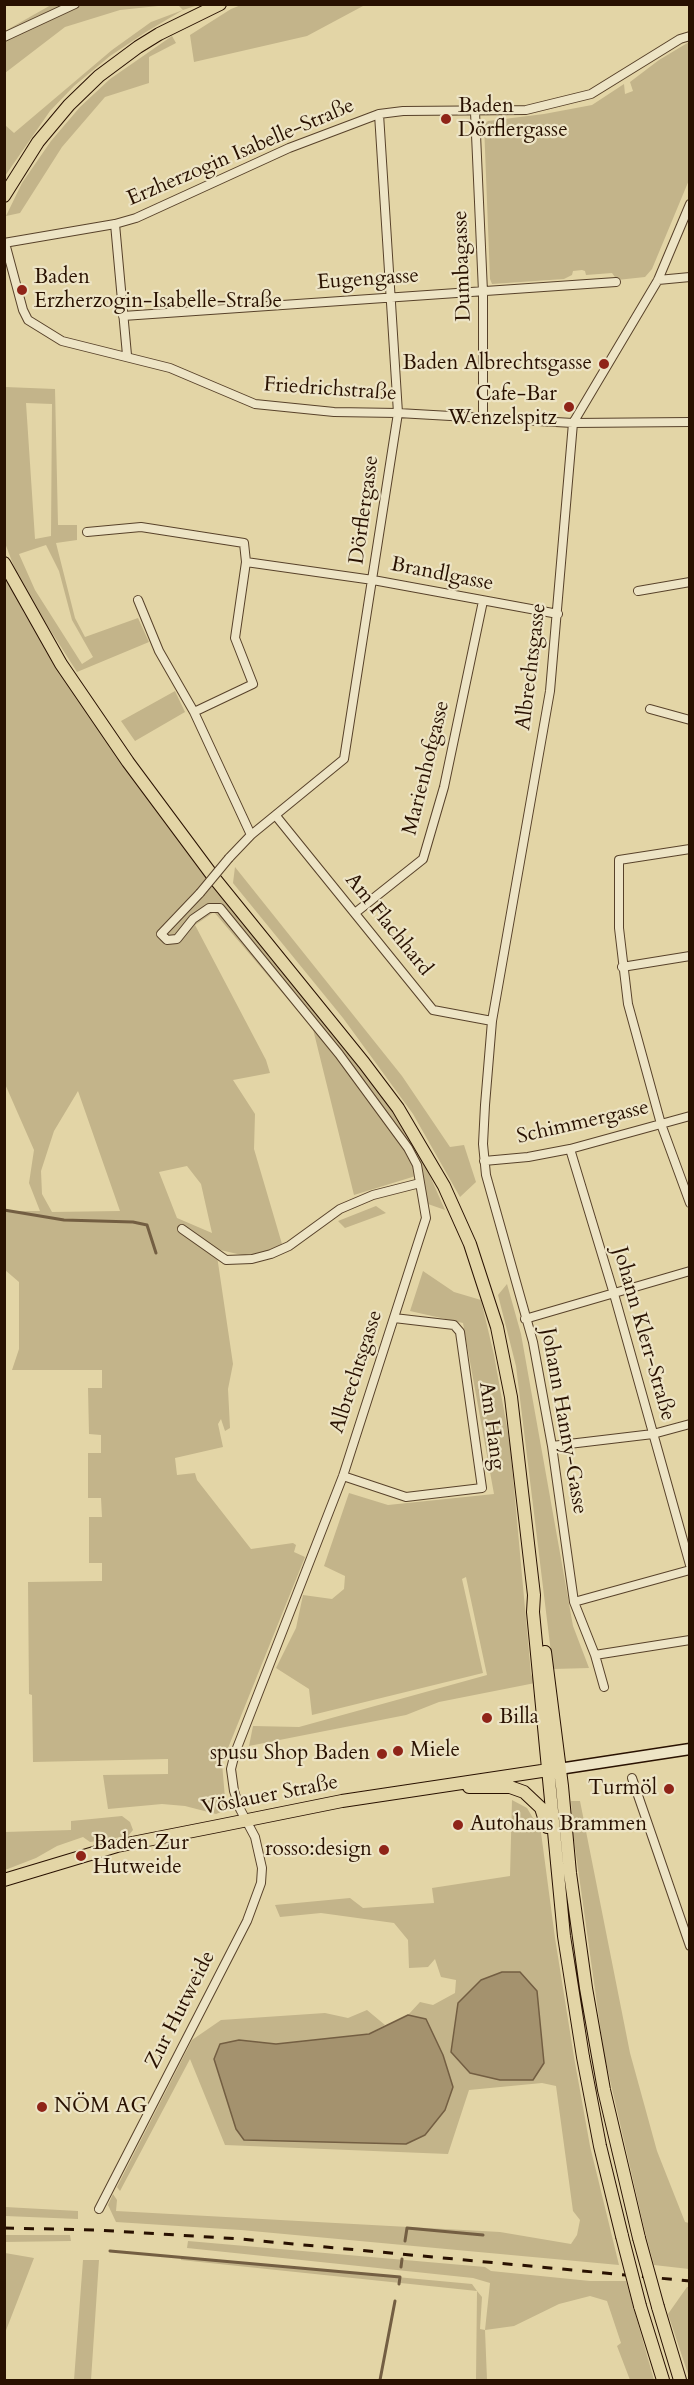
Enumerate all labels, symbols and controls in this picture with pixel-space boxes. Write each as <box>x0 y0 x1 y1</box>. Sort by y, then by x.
street label: Erzherzogin Isabelle-Straße <box>124 94 358 212</box>
place label: Baden Dörflergasse <box>458 94 568 144</box>
marker: Baden Dörflergasse <box>439 112 453 126</box>
street label: Dumbagasse <box>448 210 478 322</box>
street label: Eugengasse <box>316 264 420 296</box>
place label: Baden Erzherzogin-Isabelle-Straße <box>34 265 282 315</box>
marker: Baden Erzherzogin-Isabelle-Straße <box>15 283 29 297</box>
place label: Baden Albrechtsgasse <box>402 351 592 377</box>
marker: Baden Albrechtsgasse <box>597 357 611 371</box>
street label: Friedrichstraße <box>263 373 397 407</box>
place label: Cafe-Bar Wenzelspitz <box>448 382 557 432</box>
marker: Cafe-Bar Wenzelspitz <box>562 400 576 414</box>
street label: Dörflergasse <box>345 454 385 566</box>
street label: Brandlgasse <box>389 553 495 597</box>
street label: Albrechtsgasse <box>512 602 552 732</box>
street label: Marienhofgasse <box>398 698 456 838</box>
street label: Am Flachhard <box>339 868 437 982</box>
street label: Schimmergasse <box>515 1096 651 1150</box>
street label: Johann Klerr-Straße <box>606 1244 680 1424</box>
street label: Albrechtsgasse <box>325 1307 389 1437</box>
street label: Johann Hanny-Gasse <box>534 1326 592 1516</box>
street label: Am Hang <box>472 1380 510 1472</box>
place label: Billa <box>499 1705 539 1731</box>
marker: Billa <box>480 1711 494 1725</box>
place label: Miele <box>410 1738 460 1764</box>
place label: spusu Shop Baden <box>210 1741 370 1767</box>
marker: Miele <box>391 1744 405 1758</box>
marker: spusu Shop Baden <box>375 1747 389 1761</box>
street label: Vöslauer Straße <box>200 1770 340 1822</box>
place label: Turmöl <box>588 1776 657 1802</box>
marker: Turmöl <box>662 1782 676 1796</box>
place label: Autohaus Brammen <box>470 1812 647 1838</box>
marker: Autohaus Brammen <box>451 1818 465 1832</box>
place label: Baden Zur Hutweide <box>93 1831 189 1881</box>
place label: rosso:design <box>265 1837 372 1863</box>
marker: rosso:design <box>377 1843 391 1857</box>
marker: Baden Zur Hutweide <box>74 1849 88 1863</box>
street label: Zur Hutweide <box>141 1947 221 2073</box>
place label: NÖM AG <box>54 2094 147 2120</box>
marker: NÖM AG <box>35 2100 49 2114</box>

